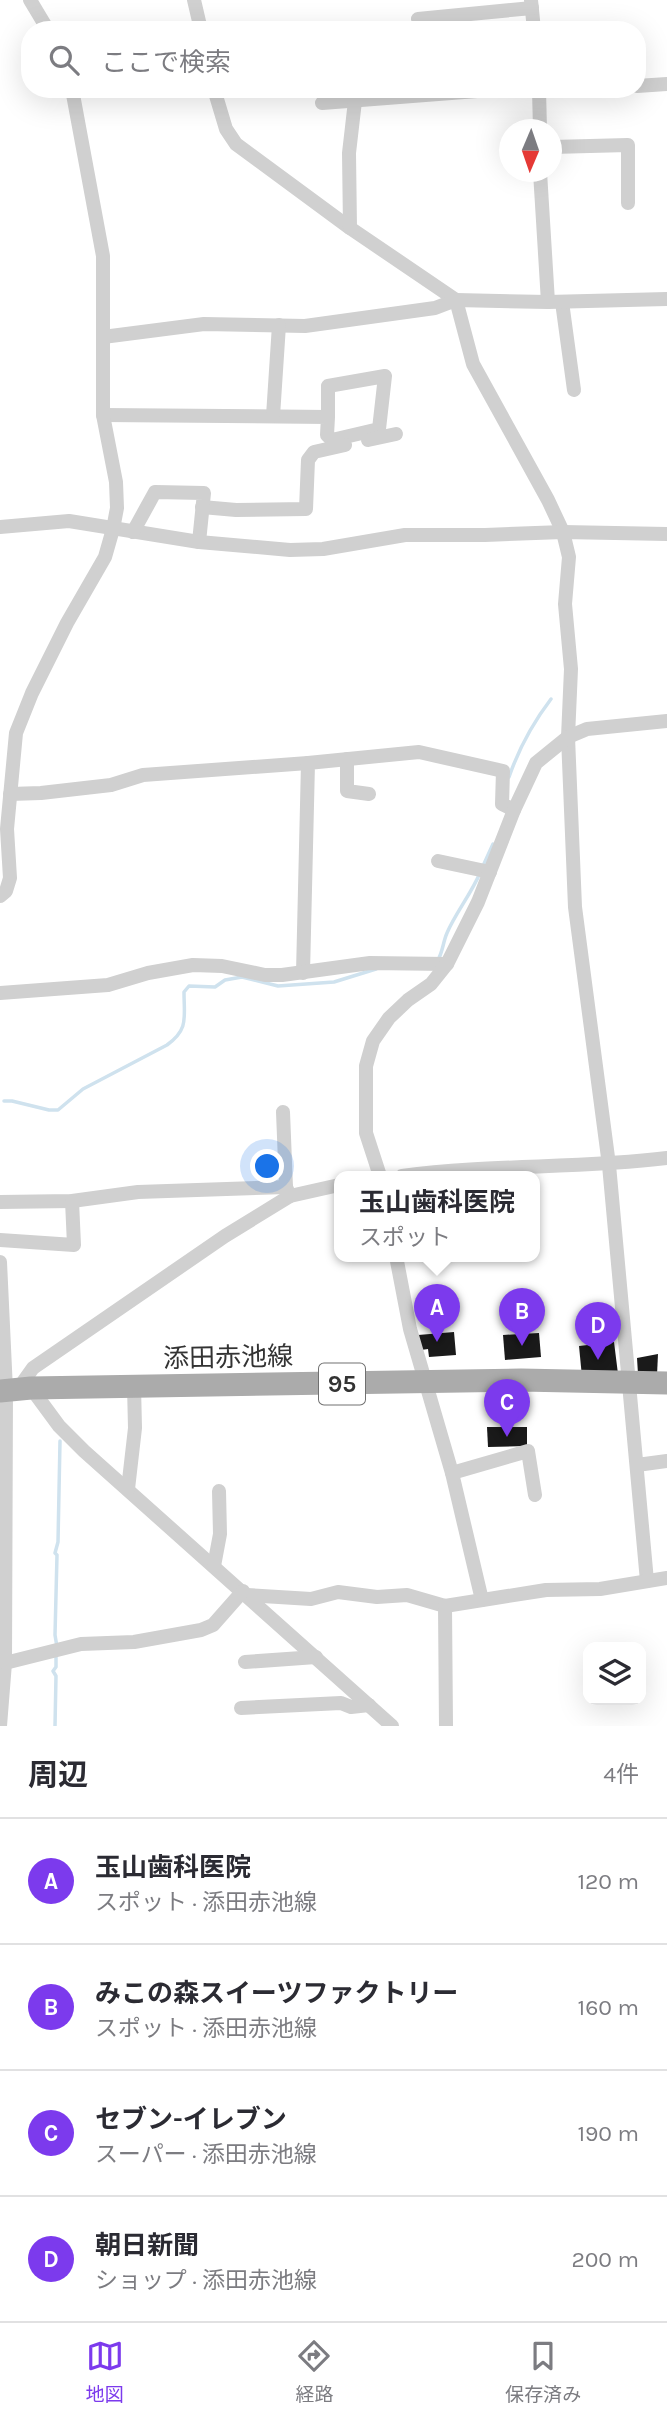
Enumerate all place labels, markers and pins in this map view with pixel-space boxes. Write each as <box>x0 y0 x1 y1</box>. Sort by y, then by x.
pin: A <box>414 1284 460 1342</box>
pin: B <box>499 1288 545 1346</box>
pin: D <box>575 1302 621 1360</box>
pin: C <box>484 1379 530 1437</box>

